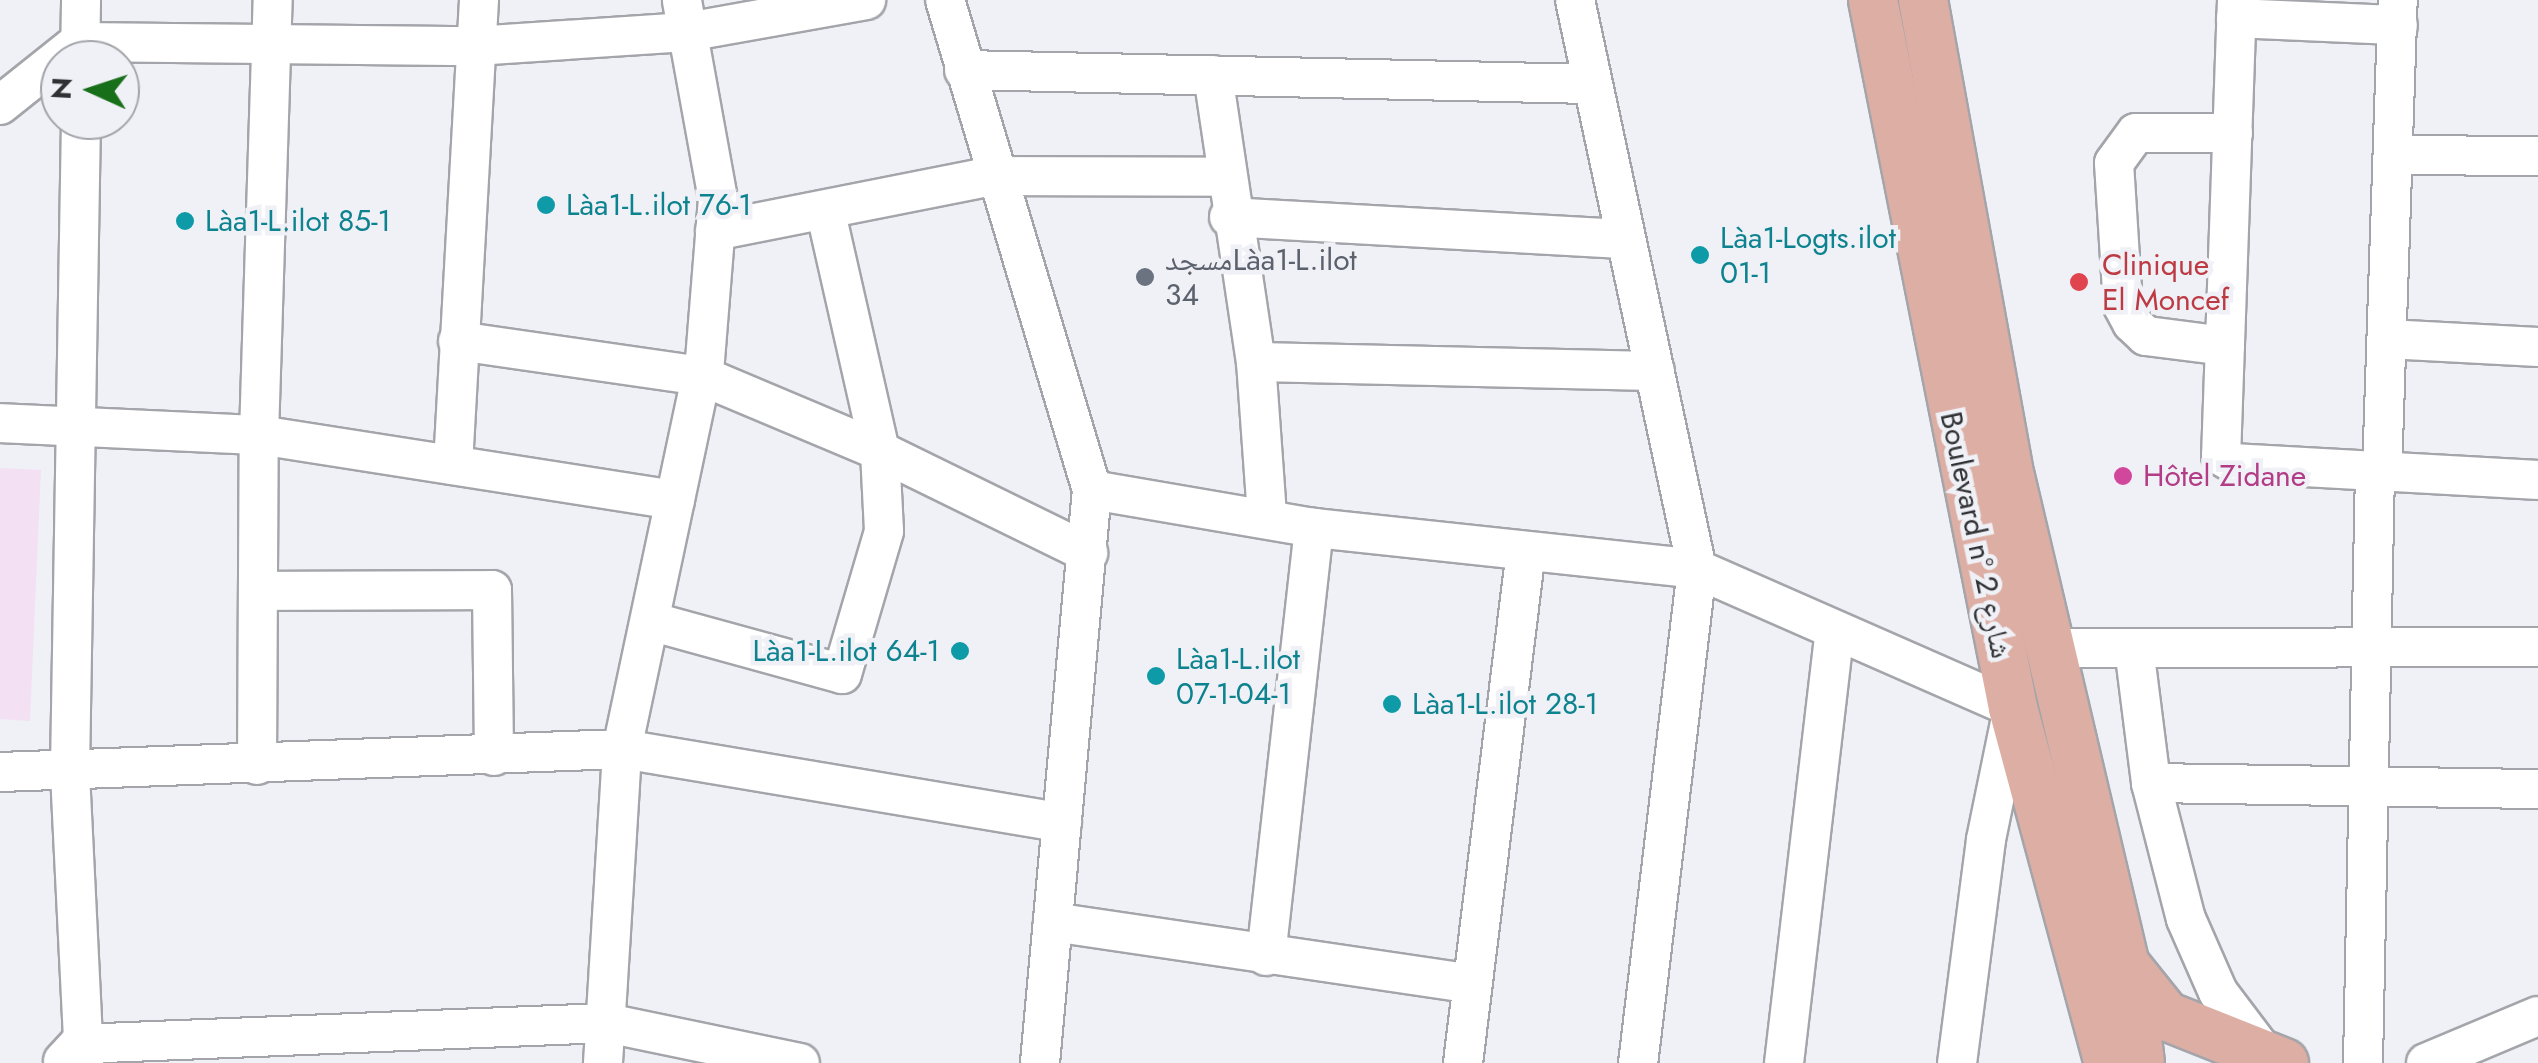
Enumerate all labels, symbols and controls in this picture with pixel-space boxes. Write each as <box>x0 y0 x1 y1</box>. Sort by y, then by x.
north arrow <box>40 40 140 140</box>
text: N <box>40 76 83 101</box>
place label: Làa1-L.ilot 76-1 <box>566 187 752 223</box>
marker: Làa1-L.ilot 76-1 <box>535 194 557 216</box>
place label: Làa1-L.ilot 85-1 <box>205 203 391 239</box>
marker: Làa1-L.ilot 85-1 <box>174 210 196 232</box>
place label: Làa1-Logts.ilot 01-1 <box>1720 220 1896 290</box>
place label: مسجدLàa1-L.ilot 34 <box>1165 242 1357 312</box>
marker: Làa1-Logts.ilot 01-1 <box>1689 244 1711 266</box>
place label: Clinique El Moncef <box>2102 247 2229 318</box>
marker: مسجدLàa1-L.ilot 34 <box>1134 266 1156 288</box>
marker: Clinique El Moncef <box>2066 269 2092 295</box>
street label: Boulevard n° شارع 2 <box>1932 409 2020 661</box>
place label: Hôtel Zidane <box>2143 458 2306 494</box>
marker: Hôtel Zidane <box>2112 465 2134 487</box>
place label: Làa1-L.ilot 64-1 <box>752 633 940 669</box>
marker: Làa1-L.ilot 64-1 <box>949 640 971 662</box>
place label: Làa1-L.ilot 07-1-04-1 <box>1176 641 1300 712</box>
marker: Làa1-L.ilot 07-1-04-1 <box>1145 665 1167 687</box>
place label: Làa1-L.ilot 28-1 <box>1412 686 1598 722</box>
marker: Làa1-L.ilot 28-1 <box>1381 693 1403 715</box>

